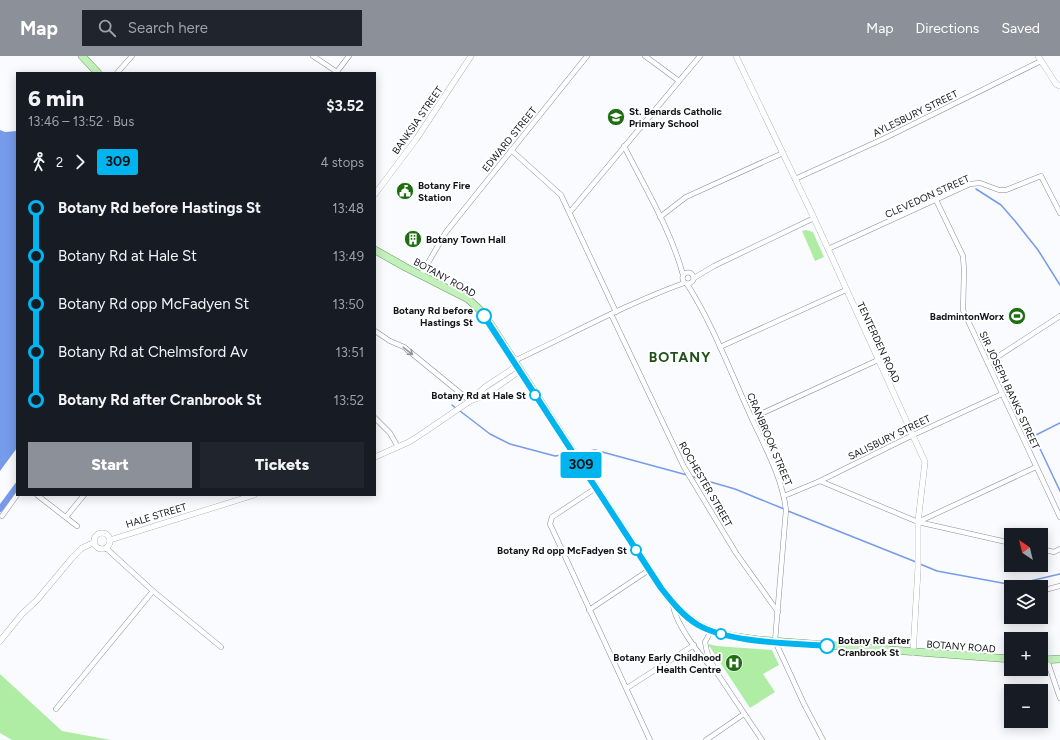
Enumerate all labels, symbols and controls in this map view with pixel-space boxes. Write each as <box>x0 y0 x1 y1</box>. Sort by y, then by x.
search box <box>82 10 362 46</box>
text: Map <box>20 17 58 40</box>
icon: search <box>96 17 118 39</box>
text: Search here <box>128 19 208 37</box>
text: Map <box>866 20 894 37</box>
text: Directions <box>916 20 979 37</box>
text: Saved <box>1001 20 1040 37</box>
street label: BANKSIA STREET <box>389 83 446 157</box>
text: 6 min <box>28 85 84 112</box>
street label: AYLESBURY STREET <box>870 87 960 140</box>
text: $3.52 <box>326 97 364 115</box>
street label: EDWARD STREET <box>479 104 540 174</box>
place label: St. Benards Catholic Primary School <box>629 105 723 130</box>
school or university icon: St. Benards Catholic Primary School <box>606 107 626 127</box>
text: 13:46 – 13:52 · Bus <box>28 114 134 129</box>
icon: walk <box>28 151 50 173</box>
icon: forward <box>69 151 91 173</box>
text: 309 <box>105 153 130 170</box>
text: 2 <box>56 155 63 170</box>
text: 4 stops <box>320 155 364 170</box>
street label: CLEVEDON STREET <box>883 172 972 221</box>
place label: Botany Fire Station <box>418 179 471 204</box>
public building icon: Botany Fire Station <box>395 181 415 201</box>
text: Botany Rd before Hastings St <box>58 199 261 217</box>
text: 13:48 <box>332 201 364 216</box>
building icon: Botany Town Hall <box>403 229 423 249</box>
place label: Botany Town Hall <box>426 233 506 246</box>
text: Botany Rd at Hale St <box>58 247 197 265</box>
text: 13:49 <box>333 249 364 264</box>
street label: BOTANY ROAD <box>411 255 478 300</box>
text: Botany Rd opp McFadyen St <box>58 295 249 313</box>
text: 13:50 <box>332 297 364 312</box>
street label: TENTERDEN ROAD <box>854 300 903 385</box>
place label: Botany Rd before Hastings St <box>393 304 473 329</box>
sports icon: BadmintonWorx <box>1007 306 1027 326</box>
marker: Botany Rd before Hastings St <box>476 308 492 324</box>
place label: BadmintonWorx <box>930 310 1005 323</box>
street label: SIR JOSEPH BANKS STREET <box>976 329 1043 452</box>
text: Botany Rd at Chelmsford Av <box>58 343 248 361</box>
text: 13:51 <box>335 345 364 360</box>
one-way arrow <box>403 346 414 355</box>
district label: BOTANY <box>649 349 711 366</box>
place label: Botany Rd at Hale St <box>431 389 526 402</box>
marker: Botany Rd at Hale St <box>529 389 541 401</box>
text: Botany Rd after Cranbrook St <box>58 391 262 409</box>
street label: CRANBROOK STREET <box>744 391 795 488</box>
text: 13:52 <box>334 393 364 408</box>
street label: SALISBURY STREET <box>846 412 933 463</box>
street label: ROCHESTER STREET <box>676 439 735 530</box>
button: Start <box>28 442 192 488</box>
button: Tickets <box>200 442 364 488</box>
line badge: 309 <box>558 452 604 478</box>
text: 309 <box>569 456 593 473</box>
street label: HALE STREET <box>124 500 189 531</box>
north arrow <box>1004 528 1048 572</box>
map controls <box>1004 528 1048 728</box>
place label: Botany Rd opp McFadyen St <box>497 544 627 557</box>
marker: Botany Rd opp McFadyen St <box>630 544 642 556</box>
button: layers <box>1004 580 1048 624</box>
unlabelled marker <box>715 628 727 640</box>
button: + <box>1004 632 1048 676</box>
place label: Botany Rd after Cranbrook St <box>838 634 910 659</box>
marker: Botany Rd after Cranbrook St <box>819 638 835 654</box>
street label: BOTANY ROAD <box>926 638 996 655</box>
place label: Botany Early Childhood Health Centre <box>613 651 721 676</box>
hospital icon: Botany Early Childhood Health Centre <box>724 653 744 673</box>
button: − <box>1004 684 1048 728</box>

